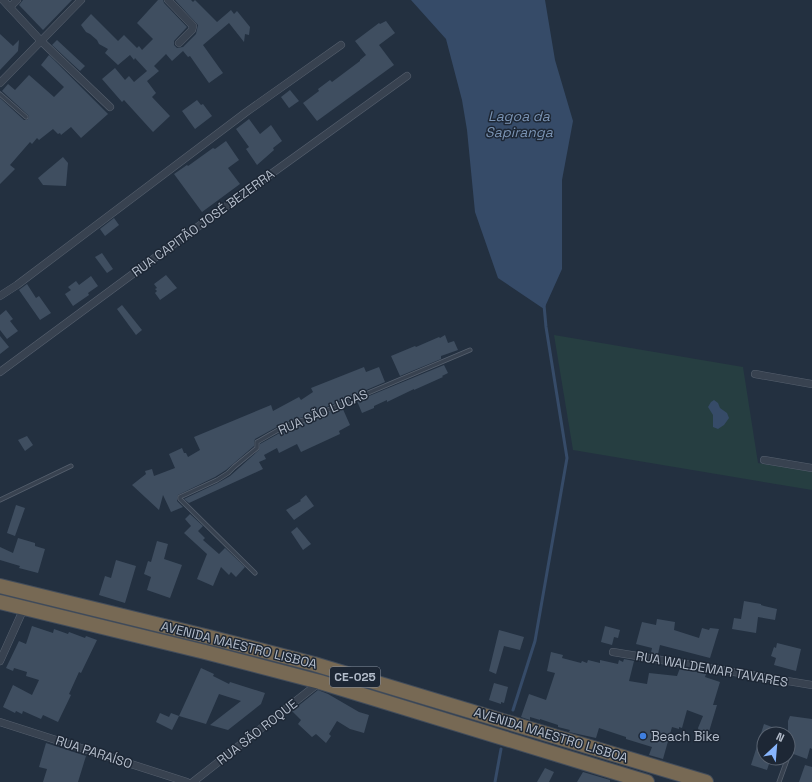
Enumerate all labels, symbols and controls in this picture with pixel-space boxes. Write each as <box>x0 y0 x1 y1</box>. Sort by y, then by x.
water label: Lagoa da Sapiranga <box>485 107 554 141</box>
street label: RUA CAPITÃO JOSÉ BEZERRA <box>128 165 278 281</box>
street label: RUA SÃO LUCAS <box>275 385 371 439</box>
street label: AVENIDA MAESTRO LISBOA <box>159 617 319 673</box>
street label: RUA WALDEMAR TAVARES <box>635 647 789 691</box>
road number: CE-025 <box>330 667 380 687</box>
street label: RUA SÃO ROQUE <box>213 695 301 769</box>
street label: AVENIDA MAESTRO LISBOA <box>472 703 630 767</box>
north arrow <box>756 726 796 766</box>
place label: Beach Bike <box>651 728 720 745</box>
text: N <box>774 729 787 745</box>
marker: Beach Bike <box>638 731 648 741</box>
street label: RUA PARAÍSO <box>54 732 134 772</box>

